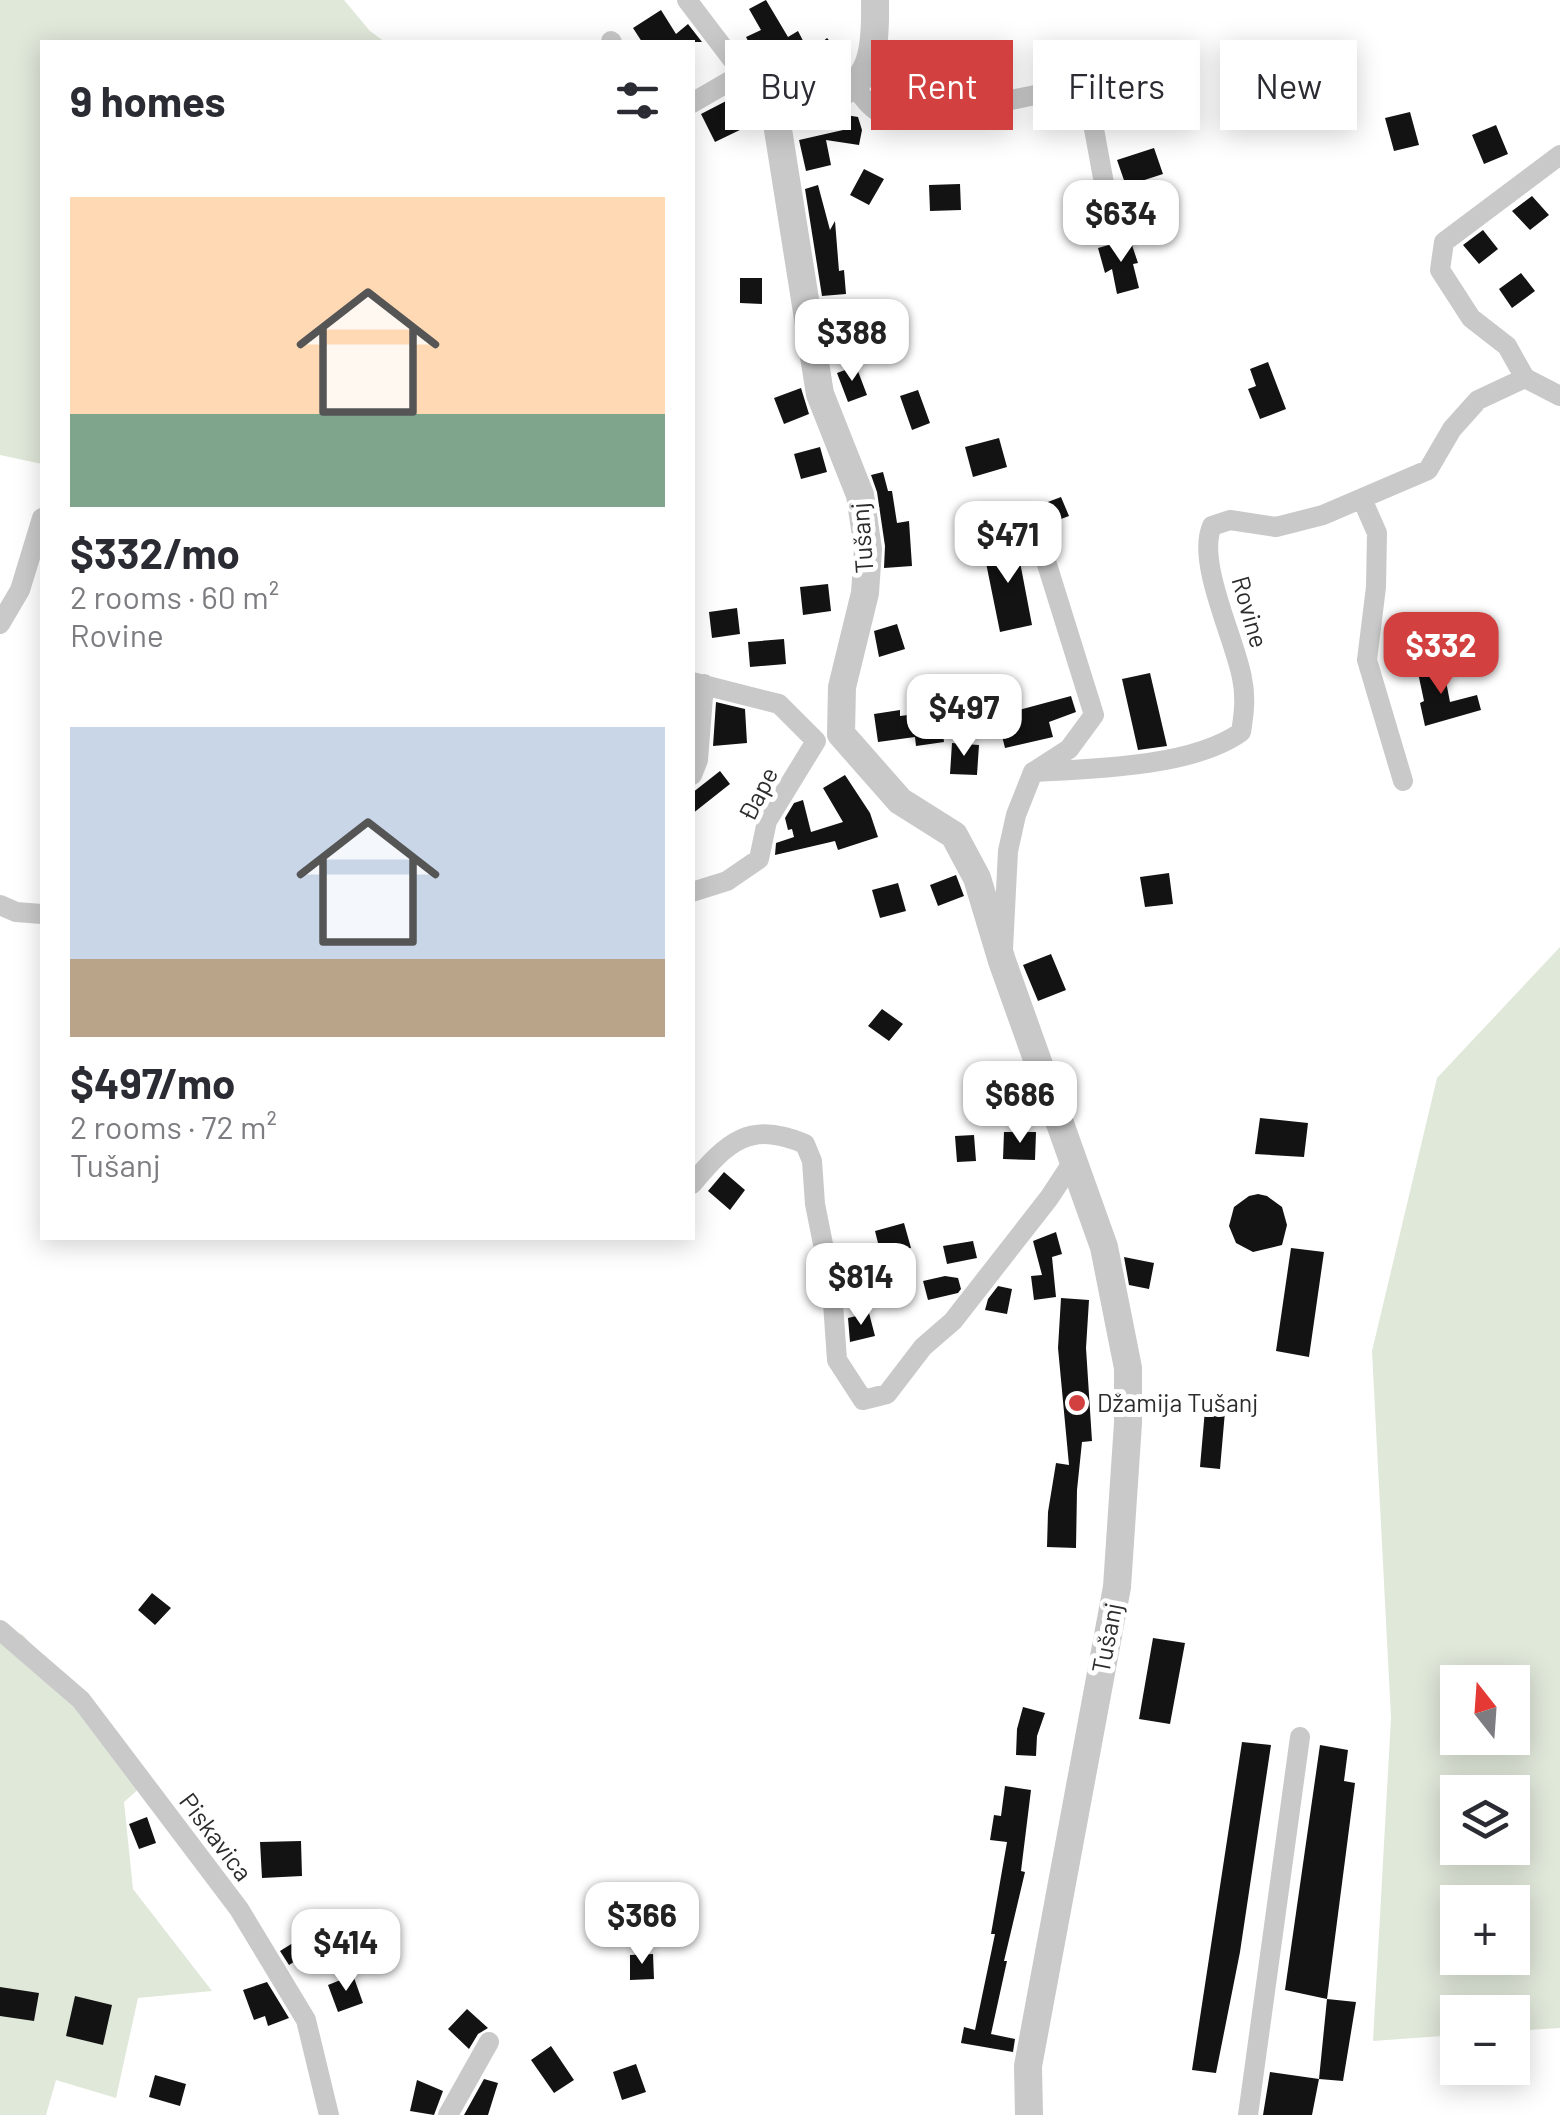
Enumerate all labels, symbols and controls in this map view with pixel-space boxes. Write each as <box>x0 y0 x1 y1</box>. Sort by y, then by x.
chip: Buy <box>725 40 851 130</box>
chip: Rent <box>871 40 1013 130</box>
chip: Filters <box>1033 40 1200 130</box>
chip: New <box>1220 40 1357 130</box>
icon: filters <box>610 73 665 128</box>
text: 9 homes <box>70 75 226 125</box>
pin: $634 <box>1062 180 1180 265</box>
text: $634 <box>1085 193 1157 231</box>
icon: home <box>278 262 458 442</box>
pin: $388 <box>793 299 911 384</box>
text: $388 <box>817 312 887 350</box>
pin: $471 <box>949 501 1067 586</box>
street label: Tušanj <box>844 502 878 575</box>
text: $471 <box>977 514 1039 552</box>
text: $332/mo <box>70 527 240 577</box>
street label: Rovine <box>1226 572 1275 651</box>
text: 2 rooms · 60 m² <box>70 577 279 615</box>
pin: $332 <box>1382 612 1500 697</box>
text: Rovine <box>70 615 164 653</box>
text: $332 <box>1406 625 1476 663</box>
pin: $497 <box>905 674 1023 759</box>
text: $497 <box>929 687 999 725</box>
street label: Đape <box>731 761 783 826</box>
icon: home <box>278 792 458 972</box>
text: $497/mo <box>70 1057 235 1107</box>
pin: $686 <box>961 1061 1079 1146</box>
text: $686 <box>985 1074 1055 1112</box>
text: 2 rooms · 72 m² <box>70 1107 277 1145</box>
text: Tušanj <box>70 1145 161 1183</box>
pin: $814 <box>802 1243 920 1328</box>
text: $814 <box>828 1256 894 1294</box>
place label: Džamija Tušanj <box>1097 1387 1258 1417</box>
marker: Džamija Tušanj <box>1066 1392 1088 1414</box>
street label: Tušanj <box>1085 1600 1128 1676</box>
north arrow <box>1440 1665 1530 1755</box>
map controls <box>1440 1665 1530 2085</box>
button: layers <box>1440 1775 1530 1865</box>
street label: Piskavica <box>174 1787 260 1886</box>
pin: $366 <box>583 1882 701 1967</box>
button: + <box>1440 1885 1530 1975</box>
text: $366 <box>607 1895 677 1933</box>
pin: $414 <box>287 1909 405 1994</box>
text: $414 <box>313 1922 379 1960</box>
button: − <box>1440 1995 1530 2085</box>

